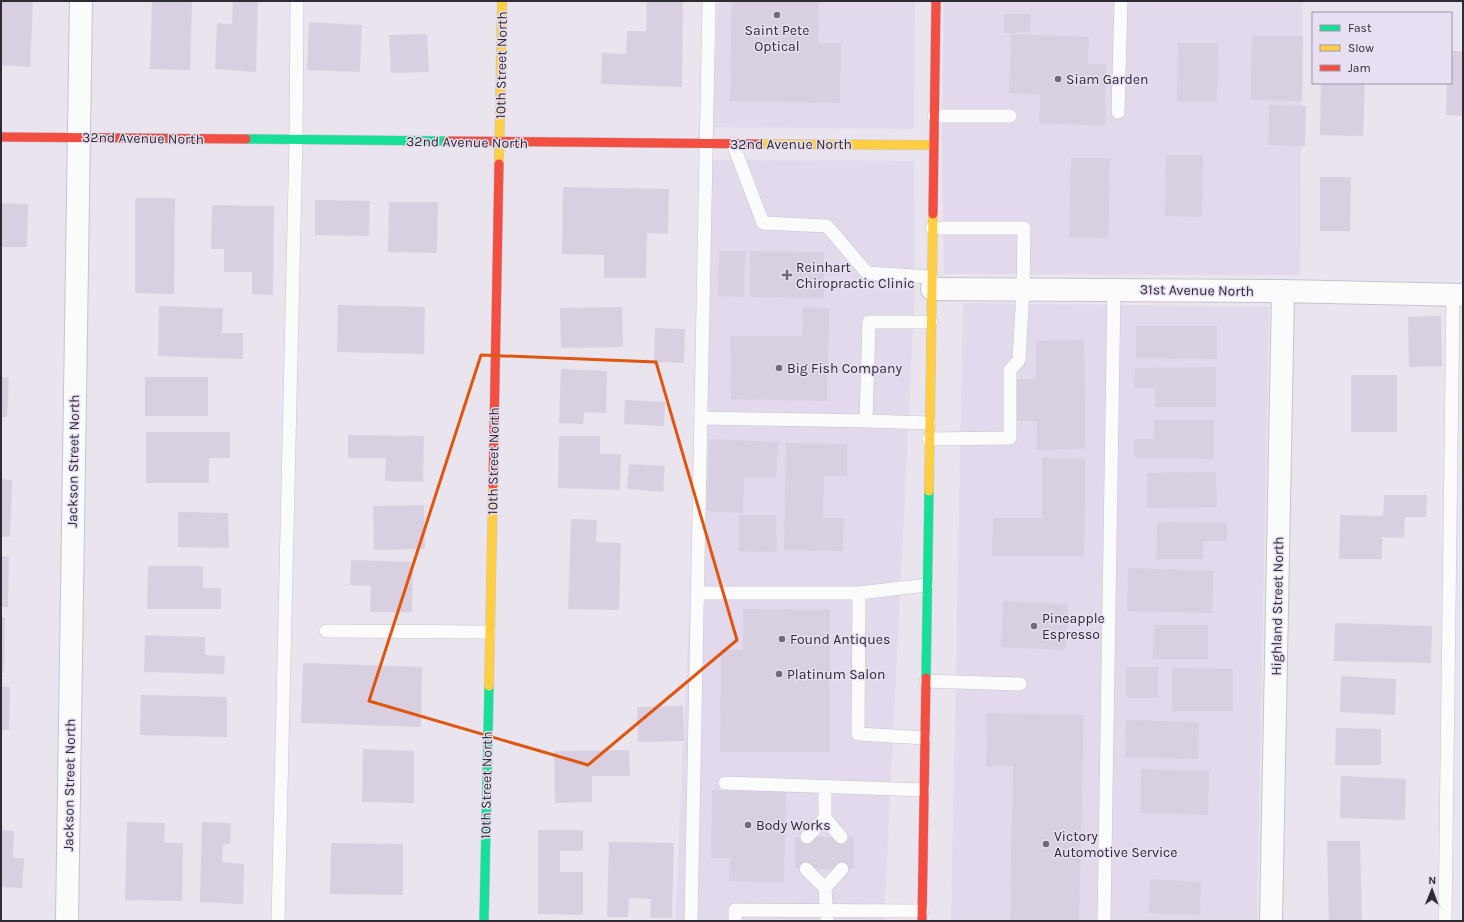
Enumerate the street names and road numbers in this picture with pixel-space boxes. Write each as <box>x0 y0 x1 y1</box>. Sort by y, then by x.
street label: 10th Street North <box>492 11 511 119</box>
street label: 32nd Avenue North <box>82 129 204 148</box>
street label: 32nd Avenue North <box>406 133 528 152</box>
street label: 32nd Avenue North <box>730 136 852 153</box>
street label: 31st Avenue North <box>1140 281 1254 300</box>
street label: Jackson Street North <box>64 394 83 528</box>
street label: 10th Street North <box>484 407 503 515</box>
street label: Highland Street North <box>1268 536 1287 676</box>
street label: Jackson Street North <box>60 718 79 852</box>
street label: 10th Street North <box>477 731 496 839</box>

